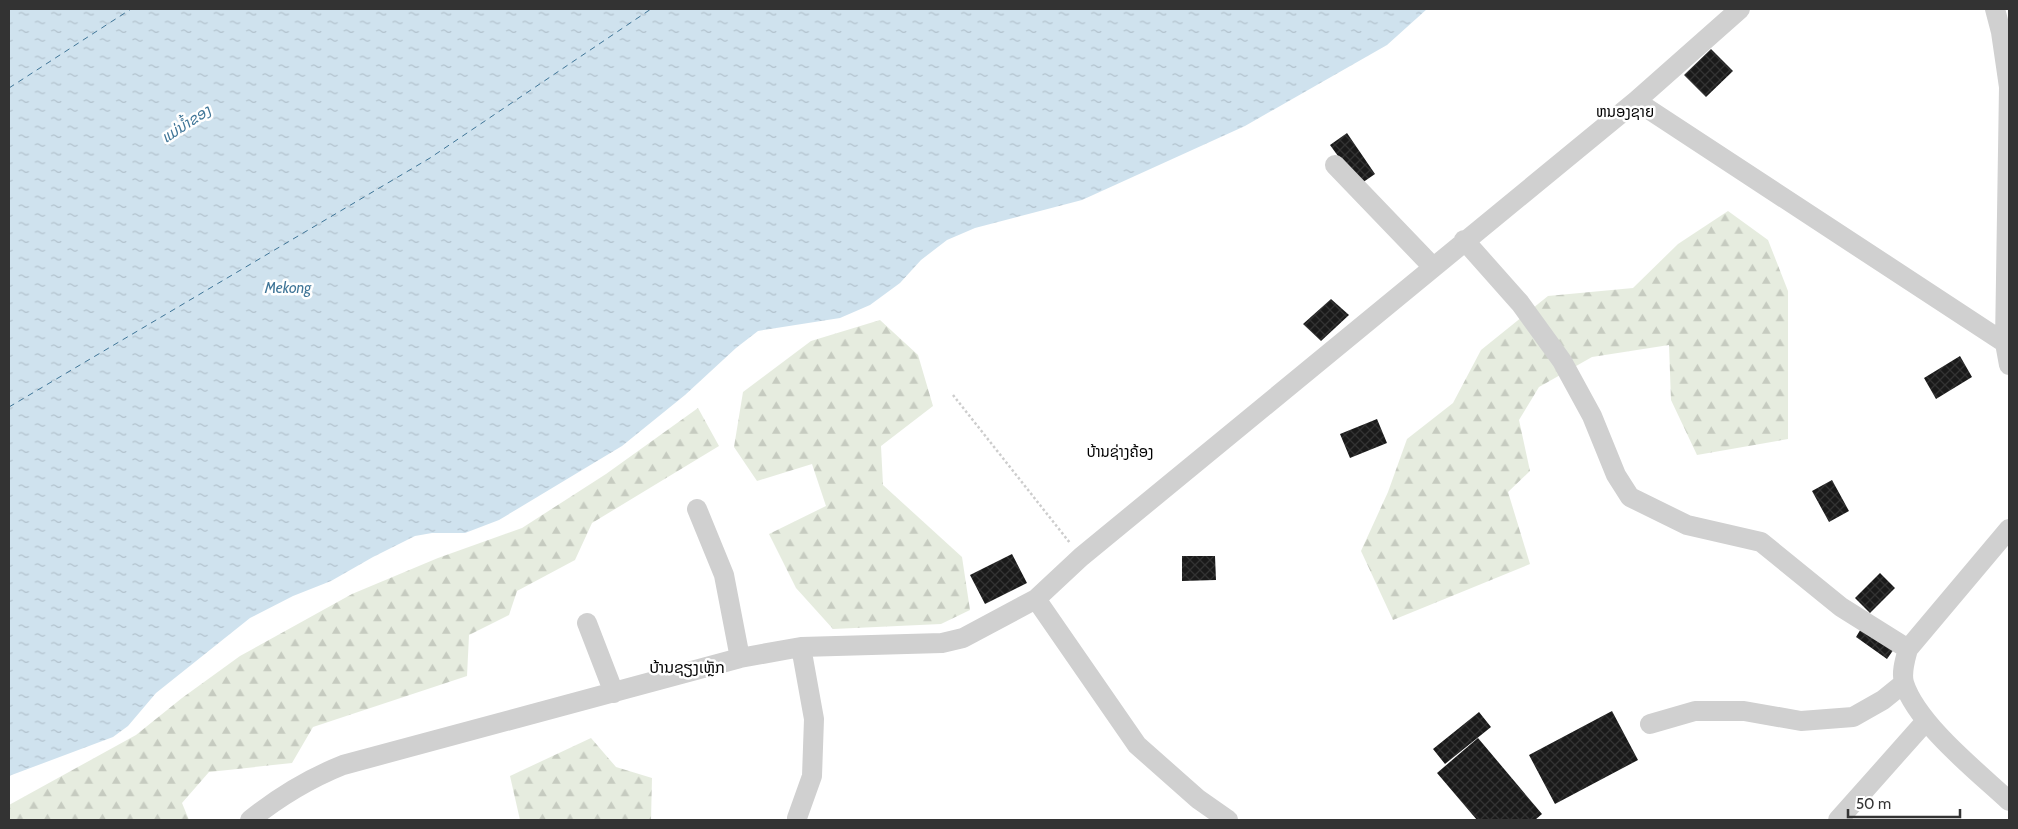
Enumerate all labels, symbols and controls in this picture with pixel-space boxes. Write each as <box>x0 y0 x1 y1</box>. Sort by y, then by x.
water label: ແມ່ນ້ຳຂອງ <box>156 98 215 147</box>
district label: ຫນອງຊາຍ <box>1596 103 1654 121</box>
water label: Mekong <box>264 279 312 297</box>
district label: ບ້ານຊ່າງຄ້ອງ <box>1087 443 1153 461</box>
district label: ບ້ານຊຽງເຫຼັກ <box>649 658 725 678</box>
scale bar <box>1848 786 1960 818</box>
text: 50 m <box>1856 795 1891 813</box>

